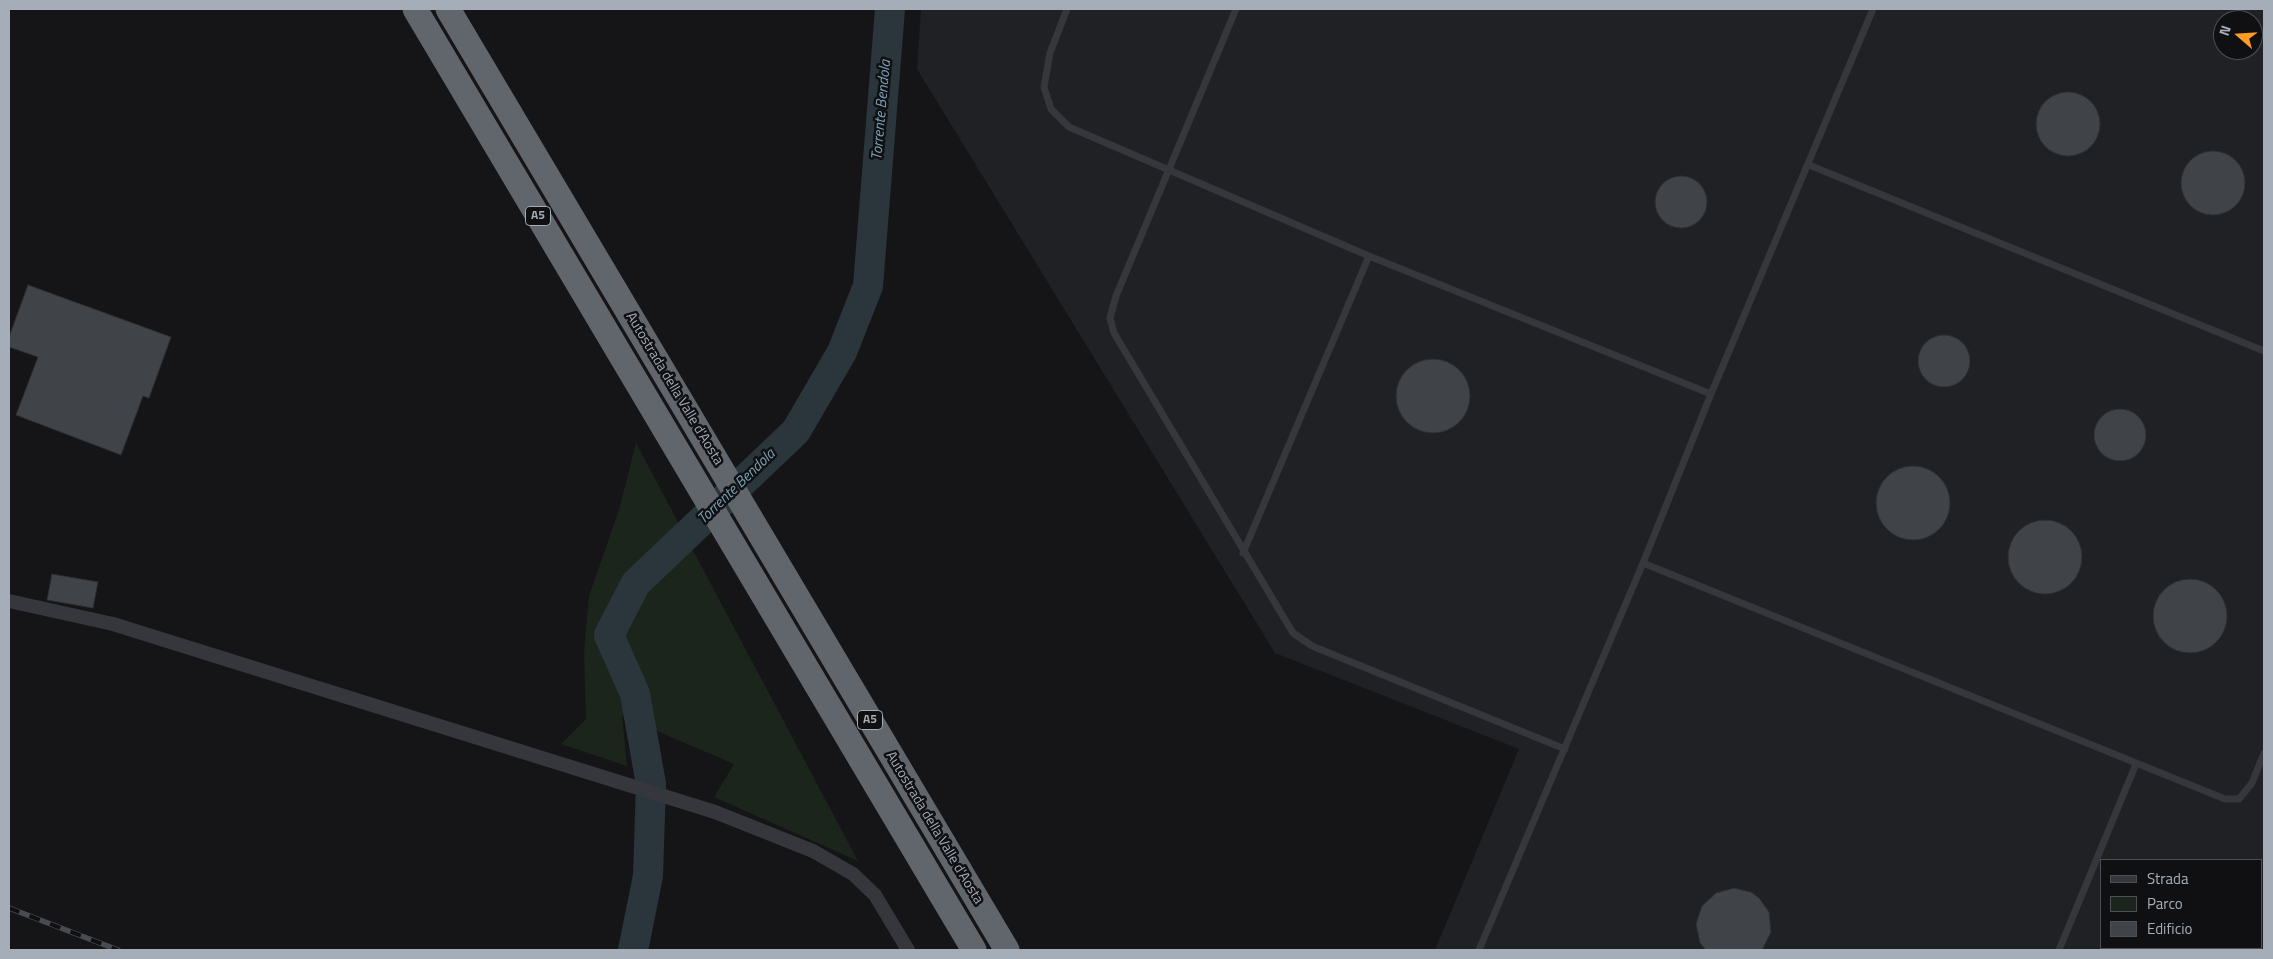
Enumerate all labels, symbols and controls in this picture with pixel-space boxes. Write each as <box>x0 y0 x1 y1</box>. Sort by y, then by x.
north arrow <box>2213 10 2263 60</box>
text: N <box>2213 22 2236 38</box>
water label: Torrente Bendola <box>869 59 895 161</box>
road number: A5 <box>526 207 550 226</box>
street label: Autostrada della Valle d'Aosta <box>622 310 726 468</box>
water label: Torrente Bendola <box>695 446 779 528</box>
road number: A5 <box>858 710 882 730</box>
street label: Autostrada della Valle d'Aosta <box>882 749 986 907</box>
legend <box>2100 859 2263 949</box>
text: Strada <box>2147 867 2188 890</box>
text: Parco <box>2147 892 2183 915</box>
text: Edificio <box>2147 917 2192 940</box>

